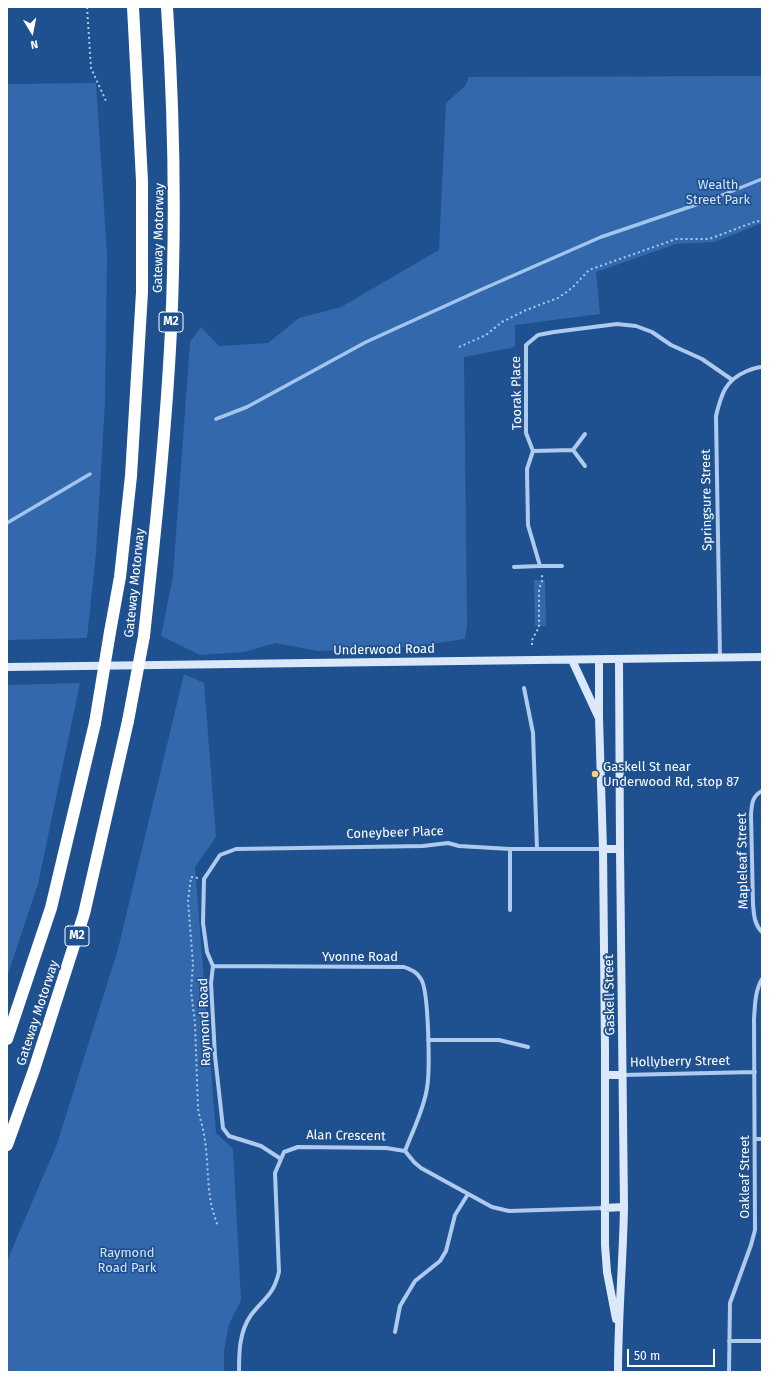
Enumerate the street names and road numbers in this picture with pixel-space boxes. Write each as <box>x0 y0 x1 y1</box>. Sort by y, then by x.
street label: Gateway Motorway <box>150 183 168 293</box>
road number: M2 <box>159 312 183 332</box>
street label: Toorak Place <box>509 356 525 430</box>
street label: Springsure Street <box>698 449 716 551</box>
street label: Gateway Motorway <box>121 527 149 639</box>
street label: Underwood Road <box>333 641 435 659</box>
street label: Mapleleaf Street <box>734 813 752 909</box>
street label: Coneybeer Place <box>346 824 444 842</box>
road number: M2 <box>65 926 89 946</box>
street label: Yvonne Road <box>322 949 398 965</box>
street label: Gaskell Street <box>601 954 619 1036</box>
street label: Gateway Motorway <box>14 958 62 1068</box>
street label: Raymond Road <box>196 977 214 1067</box>
street label: Hollyberry Street <box>630 1053 730 1071</box>
street label: Alan Crescent <box>306 1128 386 1144</box>
street label: Oakleaf Street <box>737 1135 753 1219</box>

